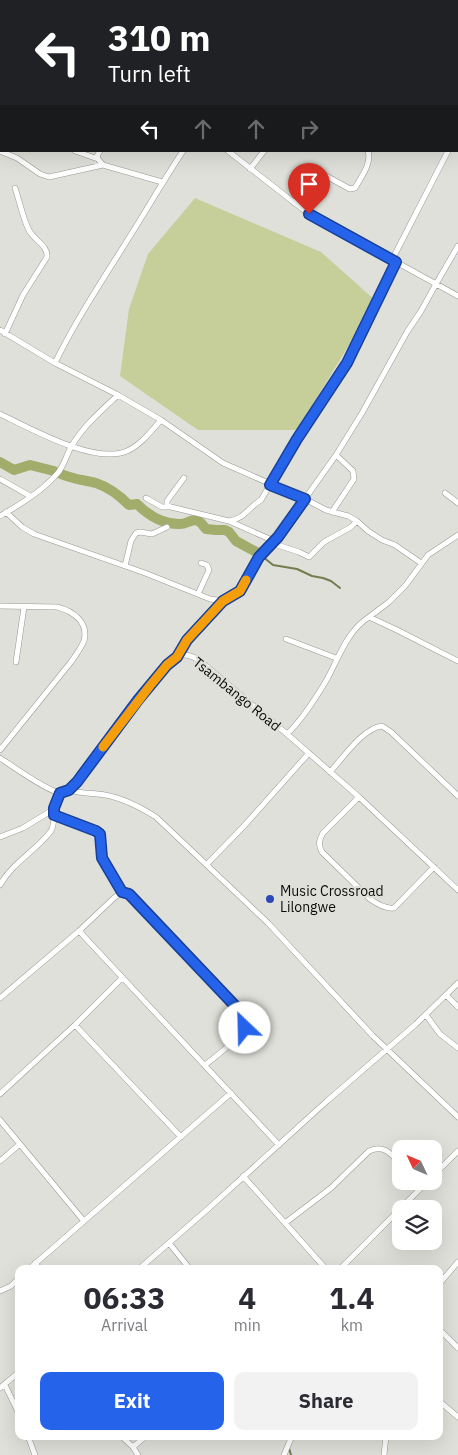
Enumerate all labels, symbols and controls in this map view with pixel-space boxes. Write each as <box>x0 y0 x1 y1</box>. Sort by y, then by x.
text: 310 m <box>108 15 211 61</box>
icon: left <box>25 20 90 85</box>
text: Turn left <box>108 59 191 88</box>
icon: left <box>136 115 164 143</box>
icon: ahead <box>189 115 217 143</box>
icon: ahead <box>242 115 270 143</box>
icon: right <box>295 115 323 143</box>
pin <box>288 163 330 214</box>
icon: arrive <box>295 170 323 198</box>
street label: Tsambango Road <box>189 653 285 735</box>
place label: Music Crossroad Lilongwe <box>280 882 384 916</box>
marker: Music Crossroad Lilongwe <box>264 893 276 905</box>
position arrow <box>218 1001 270 1053</box>
north arrow <box>392 1140 442 1190</box>
map controls <box>392 1140 442 1250</box>
button: layers <box>392 1200 442 1250</box>
text: 06:33 <box>83 1278 165 1317</box>
text: 4 <box>238 1278 256 1317</box>
text: 1.4 <box>329 1278 375 1317</box>
text: Arrival <box>101 1315 148 1335</box>
text: min <box>234 1315 261 1335</box>
text: km <box>341 1315 363 1335</box>
button: Exit <box>40 1372 224 1430</box>
button: Share <box>234 1372 418 1430</box>

